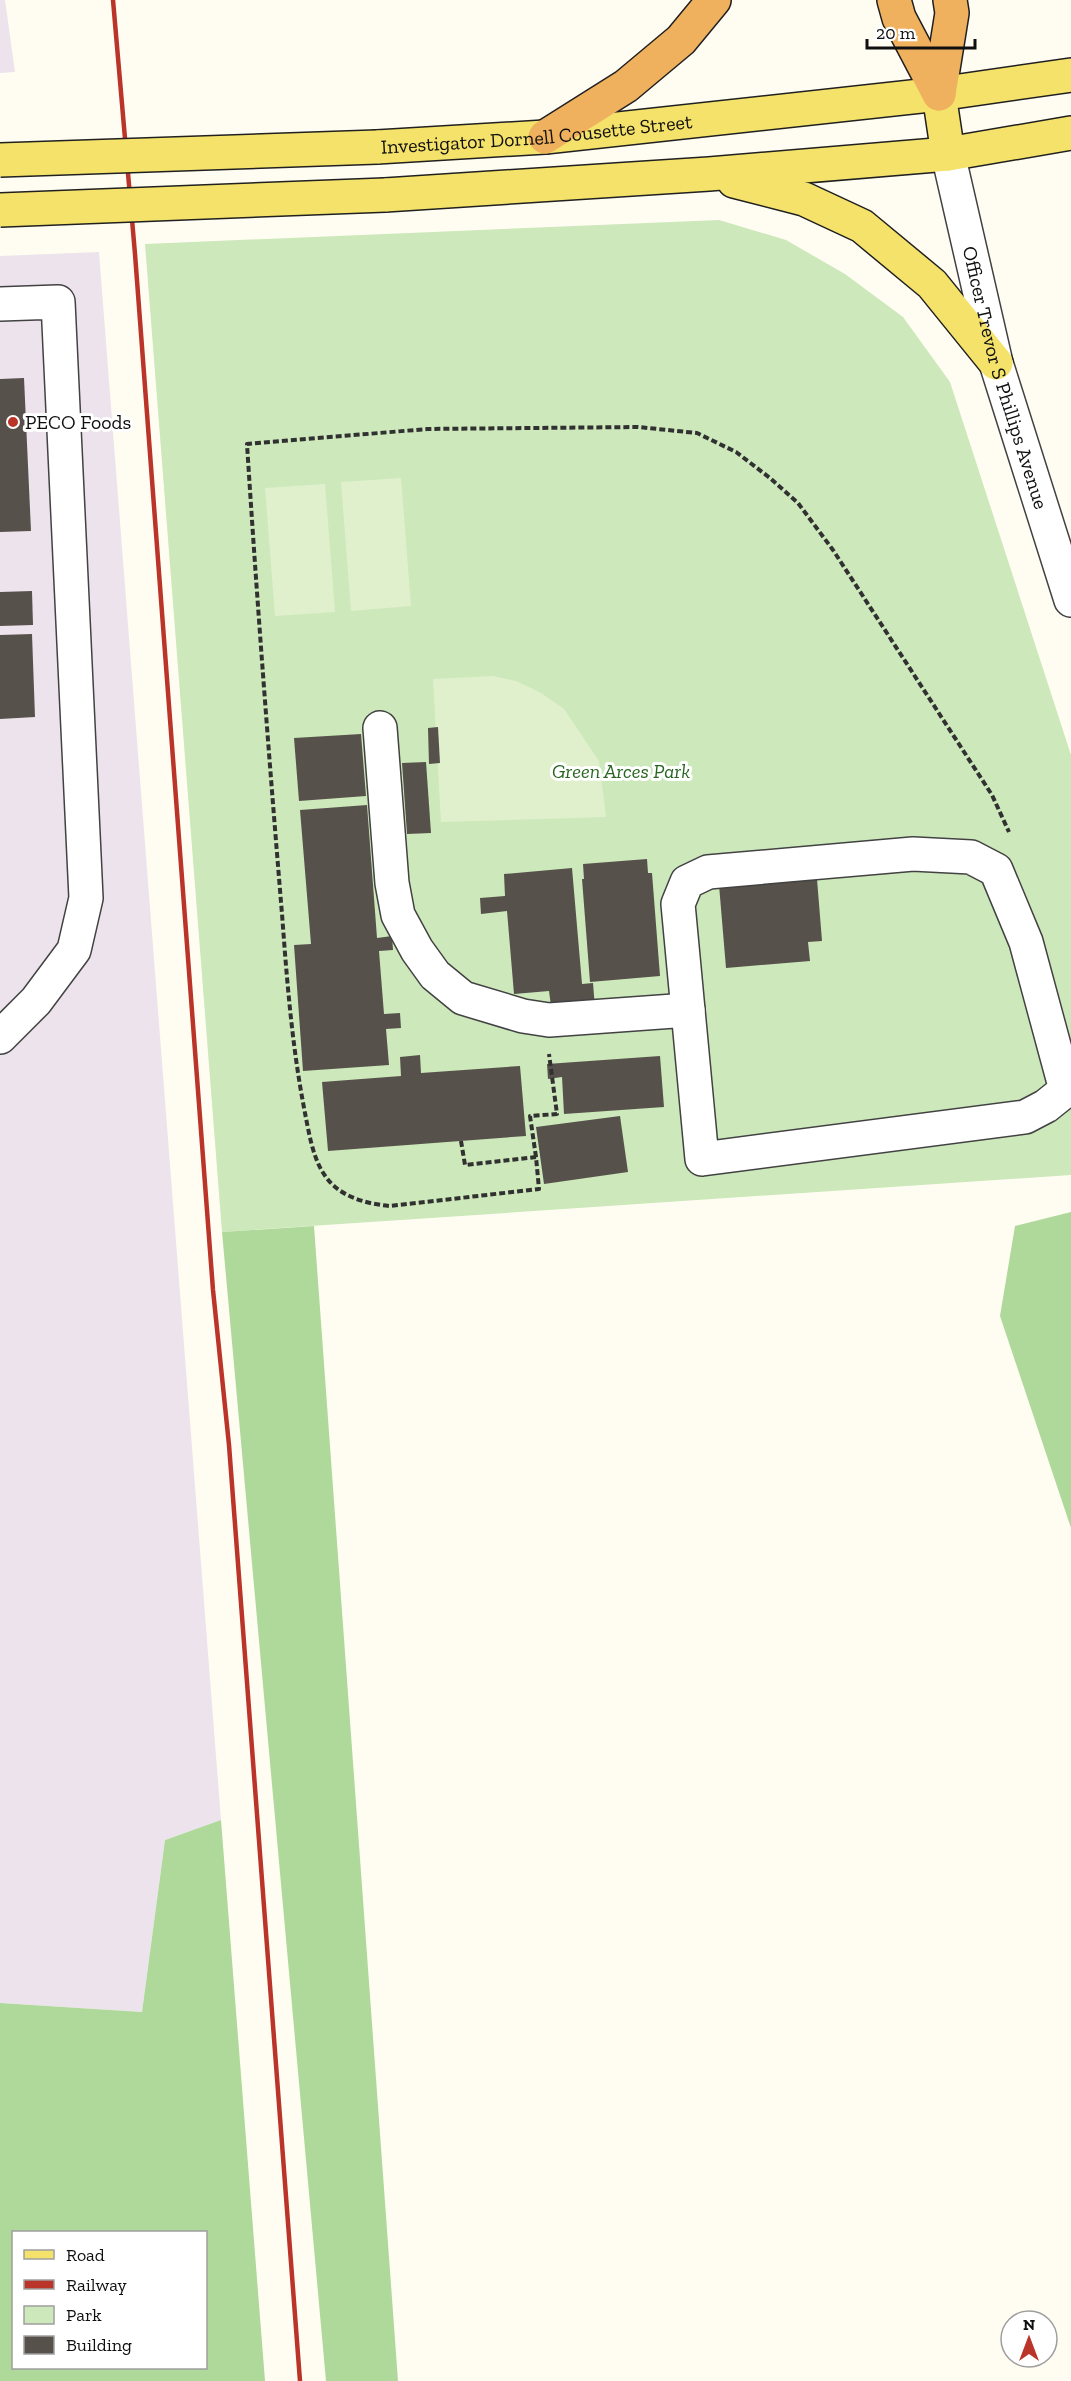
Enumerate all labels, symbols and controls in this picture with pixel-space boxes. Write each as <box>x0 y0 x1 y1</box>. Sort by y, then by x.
scale bar <box>867 12 975 50</box>
text: 20 m <box>876 22 916 44</box>
street label: Investigator Dornell Cousette Street <box>380 109 694 159</box>
street label: Officer Trevor S Phillips Avenue <box>958 244 1053 512</box>
place label: PECO Foods <box>25 410 131 434</box>
marker: PECO Foods <box>6 415 20 429</box>
park label: Green Arces Park <box>552 759 690 783</box>
legend <box>12 2231 207 2369</box>
text: Road <box>66 2244 105 2266</box>
text: Railway <box>66 2274 128 2296</box>
text: Park <box>66 2304 102 2326</box>
north arrow <box>999 2309 1059 2369</box>
text: N <box>1023 2315 1035 2334</box>
text: Building <box>66 2334 132 2356</box>

